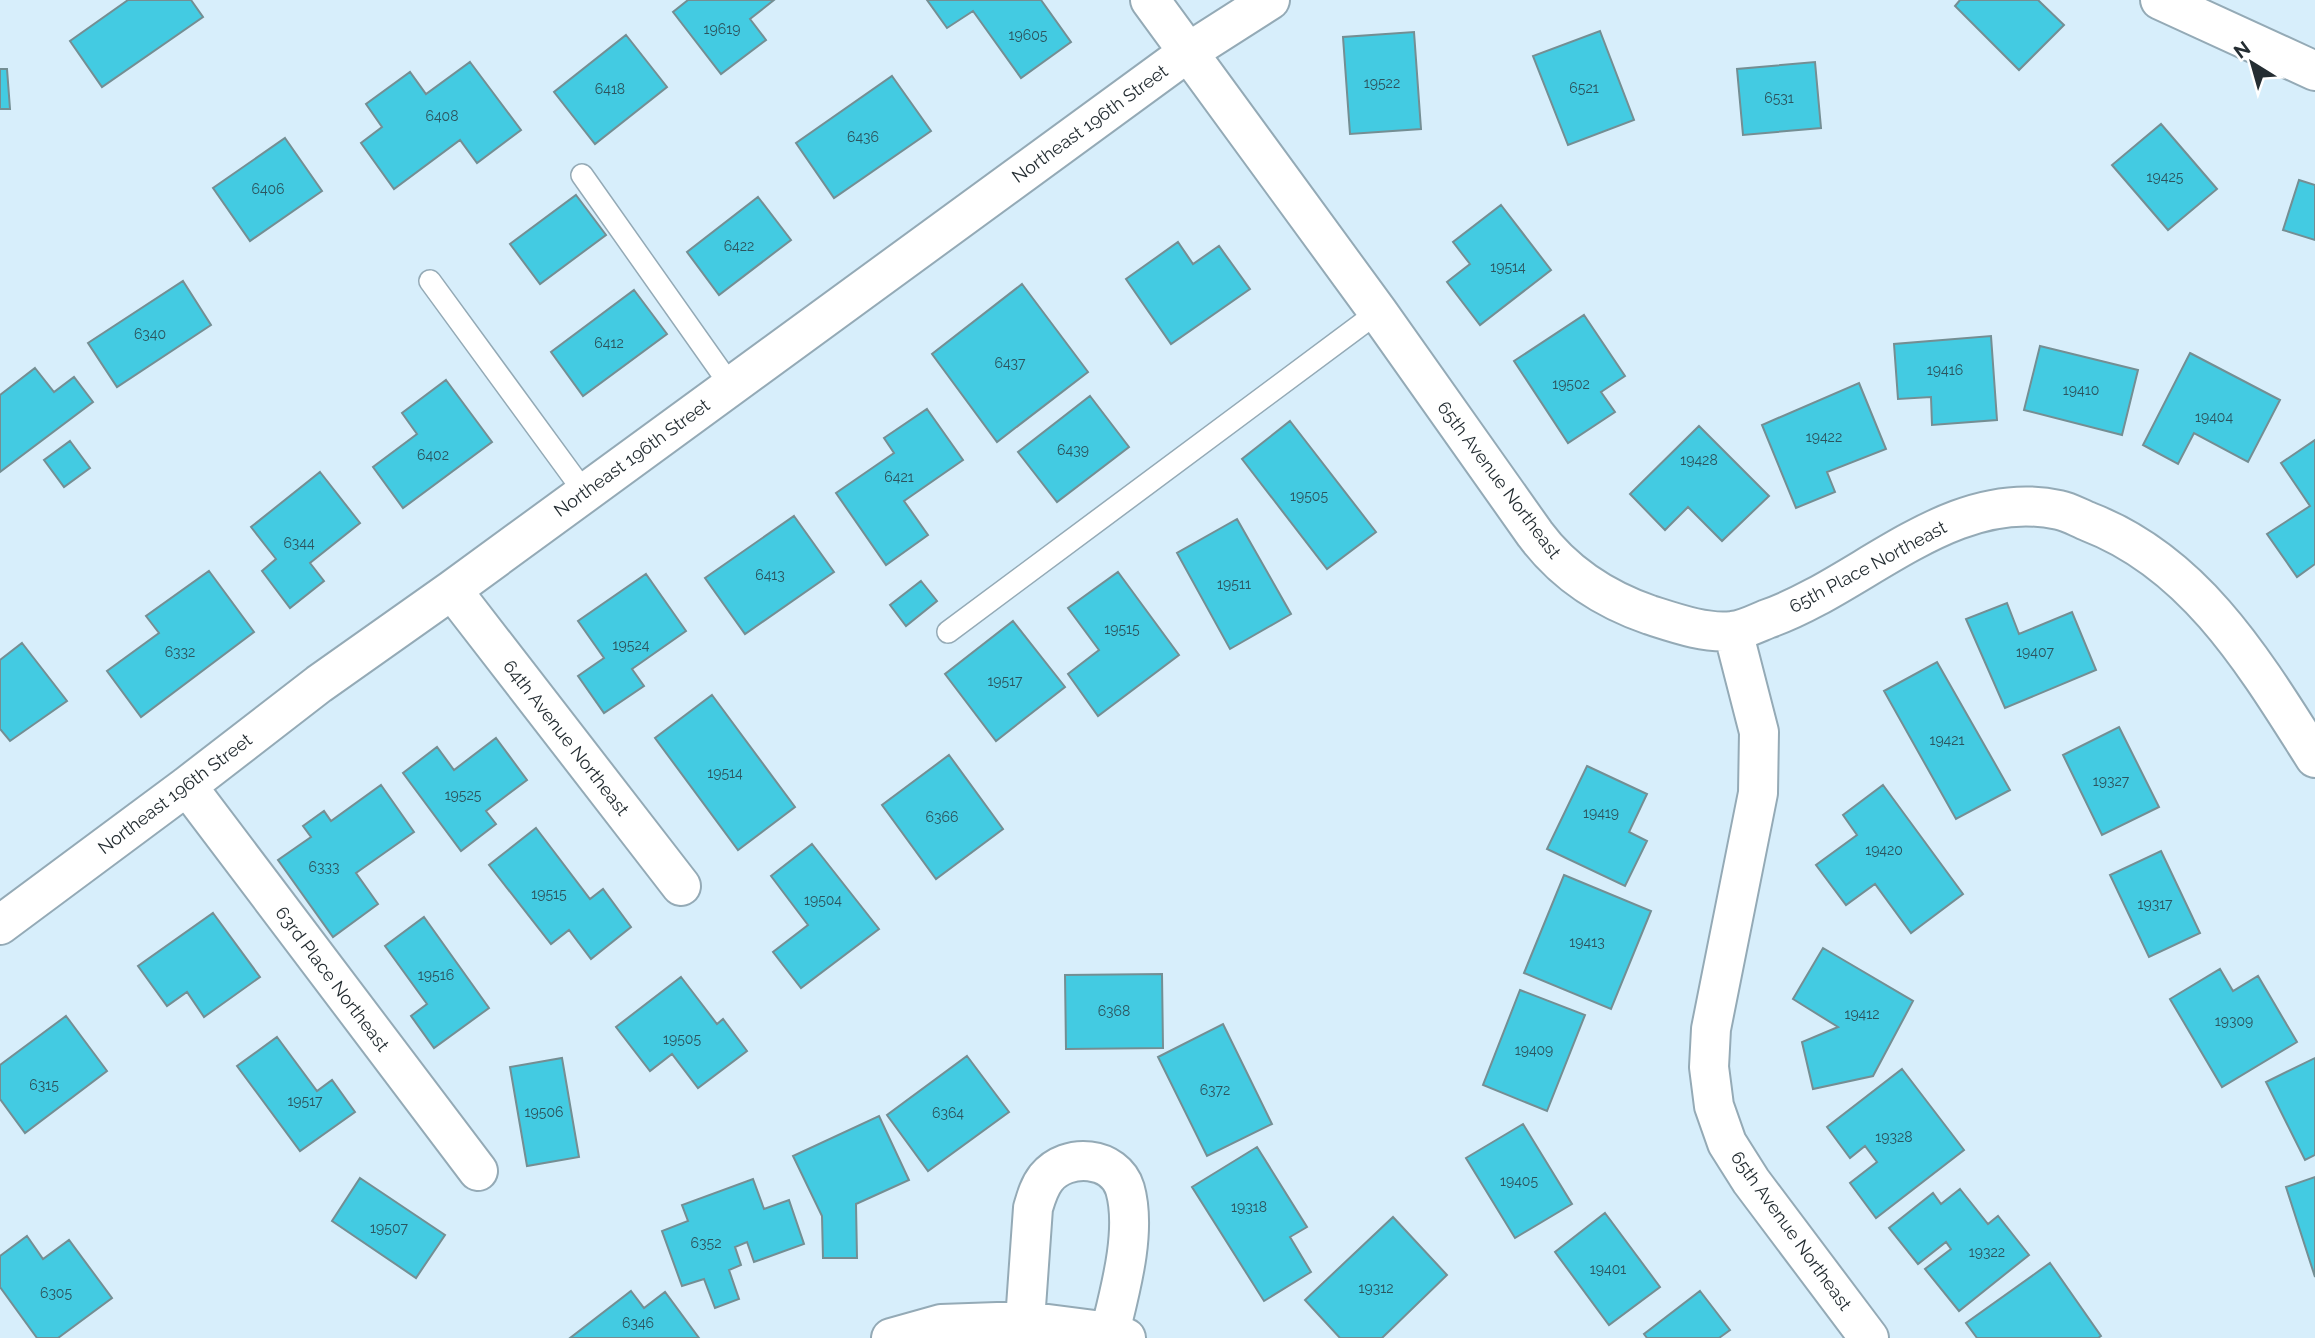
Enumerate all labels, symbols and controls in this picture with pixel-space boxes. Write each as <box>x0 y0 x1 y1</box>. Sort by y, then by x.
house number: 19619 <box>704 21 740 37</box>
house number: 19605 <box>1009 27 1048 43</box>
north arrow <box>2217 28 2287 98</box>
text: N <box>2229 36 2254 63</box>
street label: Northeast 196th Street <box>1008 60 1172 187</box>
house number: 19522 <box>1364 75 1400 91</box>
house number: 6521 <box>1569 80 1599 96</box>
house number: 6418 <box>595 81 625 97</box>
house number: 6531 <box>1764 90 1794 106</box>
house number: 6408 <box>426 108 458 124</box>
house number: 6436 <box>847 129 879 145</box>
house number: 19425 <box>2147 169 2184 185</box>
house number: 6406 <box>251 181 285 197</box>
house number: 6422 <box>724 238 754 254</box>
house number: 19514 <box>1490 259 1526 275</box>
house number: 6340 <box>134 326 166 342</box>
house number: 6412 <box>594 335 624 351</box>
house number: 6437 <box>995 355 1026 371</box>
house number: 19416 <box>1927 362 1963 378</box>
house number: 19502 <box>1552 376 1590 392</box>
house number: 19410 <box>2063 382 2099 398</box>
street label: Northeast 196th Street <box>550 394 714 521</box>
street label: 65th Avenue Northeast <box>1433 397 1565 562</box>
house number: 19404 <box>2195 409 2233 425</box>
house number: 19422 <box>1806 429 1842 445</box>
house number: 6439 <box>1057 442 1089 458</box>
house number: 6402 <box>417 447 449 463</box>
house number: 19428 <box>1680 452 1718 468</box>
house number: 6421 <box>884 469 914 485</box>
house number: 19505 <box>1290 488 1328 504</box>
street label: 65th Place Northeast <box>1786 516 1950 617</box>
house number: 6344 <box>283 535 315 551</box>
house number: 6413 <box>755 567 785 583</box>
house number: 19511 <box>1217 576 1251 592</box>
house number: 19515 <box>1104 621 1140 637</box>
house number: 19524 <box>613 637 650 653</box>
house number: 6332 <box>165 644 195 660</box>
house number: 19407 <box>2016 644 2054 660</box>
street label: 64th Avenue Northeast <box>499 656 634 820</box>
house number: 19517 <box>987 673 1023 689</box>
street label: Northeast 196th Street <box>94 729 256 858</box>
house number: 19421 <box>1929 732 1965 748</box>
house number: 19514 <box>707 765 743 781</box>
house number: 19327 <box>2093 773 2130 789</box>
house number: 19525 <box>445 787 482 803</box>
house number: 19419 <box>1583 805 1619 821</box>
house number: 6366 <box>926 809 958 825</box>
house number: 19420 <box>1865 842 1903 858</box>
house number: 6333 <box>309 859 339 875</box>
house number: 19515 <box>531 886 567 902</box>
house number: 19504 <box>804 892 842 908</box>
house number: 19317 <box>2137 896 2173 912</box>
street label: 63rd Place Northeast <box>271 902 394 1055</box>
house number: 19413 <box>1569 934 1605 950</box>
house number: 19516 <box>418 967 454 983</box>
house number: 6368 <box>1098 1003 1130 1019</box>
house number: 19412 <box>1844 1006 1880 1022</box>
house number: 19309 <box>2215 1013 2253 1029</box>
house number: 19505 <box>663 1031 701 1047</box>
house number: 19409 <box>1515 1042 1553 1058</box>
house number: 6315 <box>29 1077 59 1093</box>
house number: 6372 <box>1200 1082 1230 1098</box>
house number: 19517 <box>287 1093 323 1109</box>
house number: 19506 <box>525 1104 563 1120</box>
house number: 6364 <box>932 1105 964 1121</box>
house number: 19328 <box>1875 1129 1913 1145</box>
street label: 65th Avenue Northeast <box>1727 1147 1856 1314</box>
house number: 19405 <box>1500 1173 1538 1189</box>
house number: 19318 <box>1231 1199 1267 1215</box>
house number: 19507 <box>370 1220 408 1236</box>
house number: 6352 <box>691 1235 721 1251</box>
house number: 19322 <box>1969 1244 2005 1260</box>
house number: 19401 <box>1590 1261 1626 1277</box>
house number: 19312 <box>1359 1280 1393 1296</box>
house number: 6305 <box>40 1285 72 1301</box>
house number: 6346 <box>622 1315 654 1331</box>

